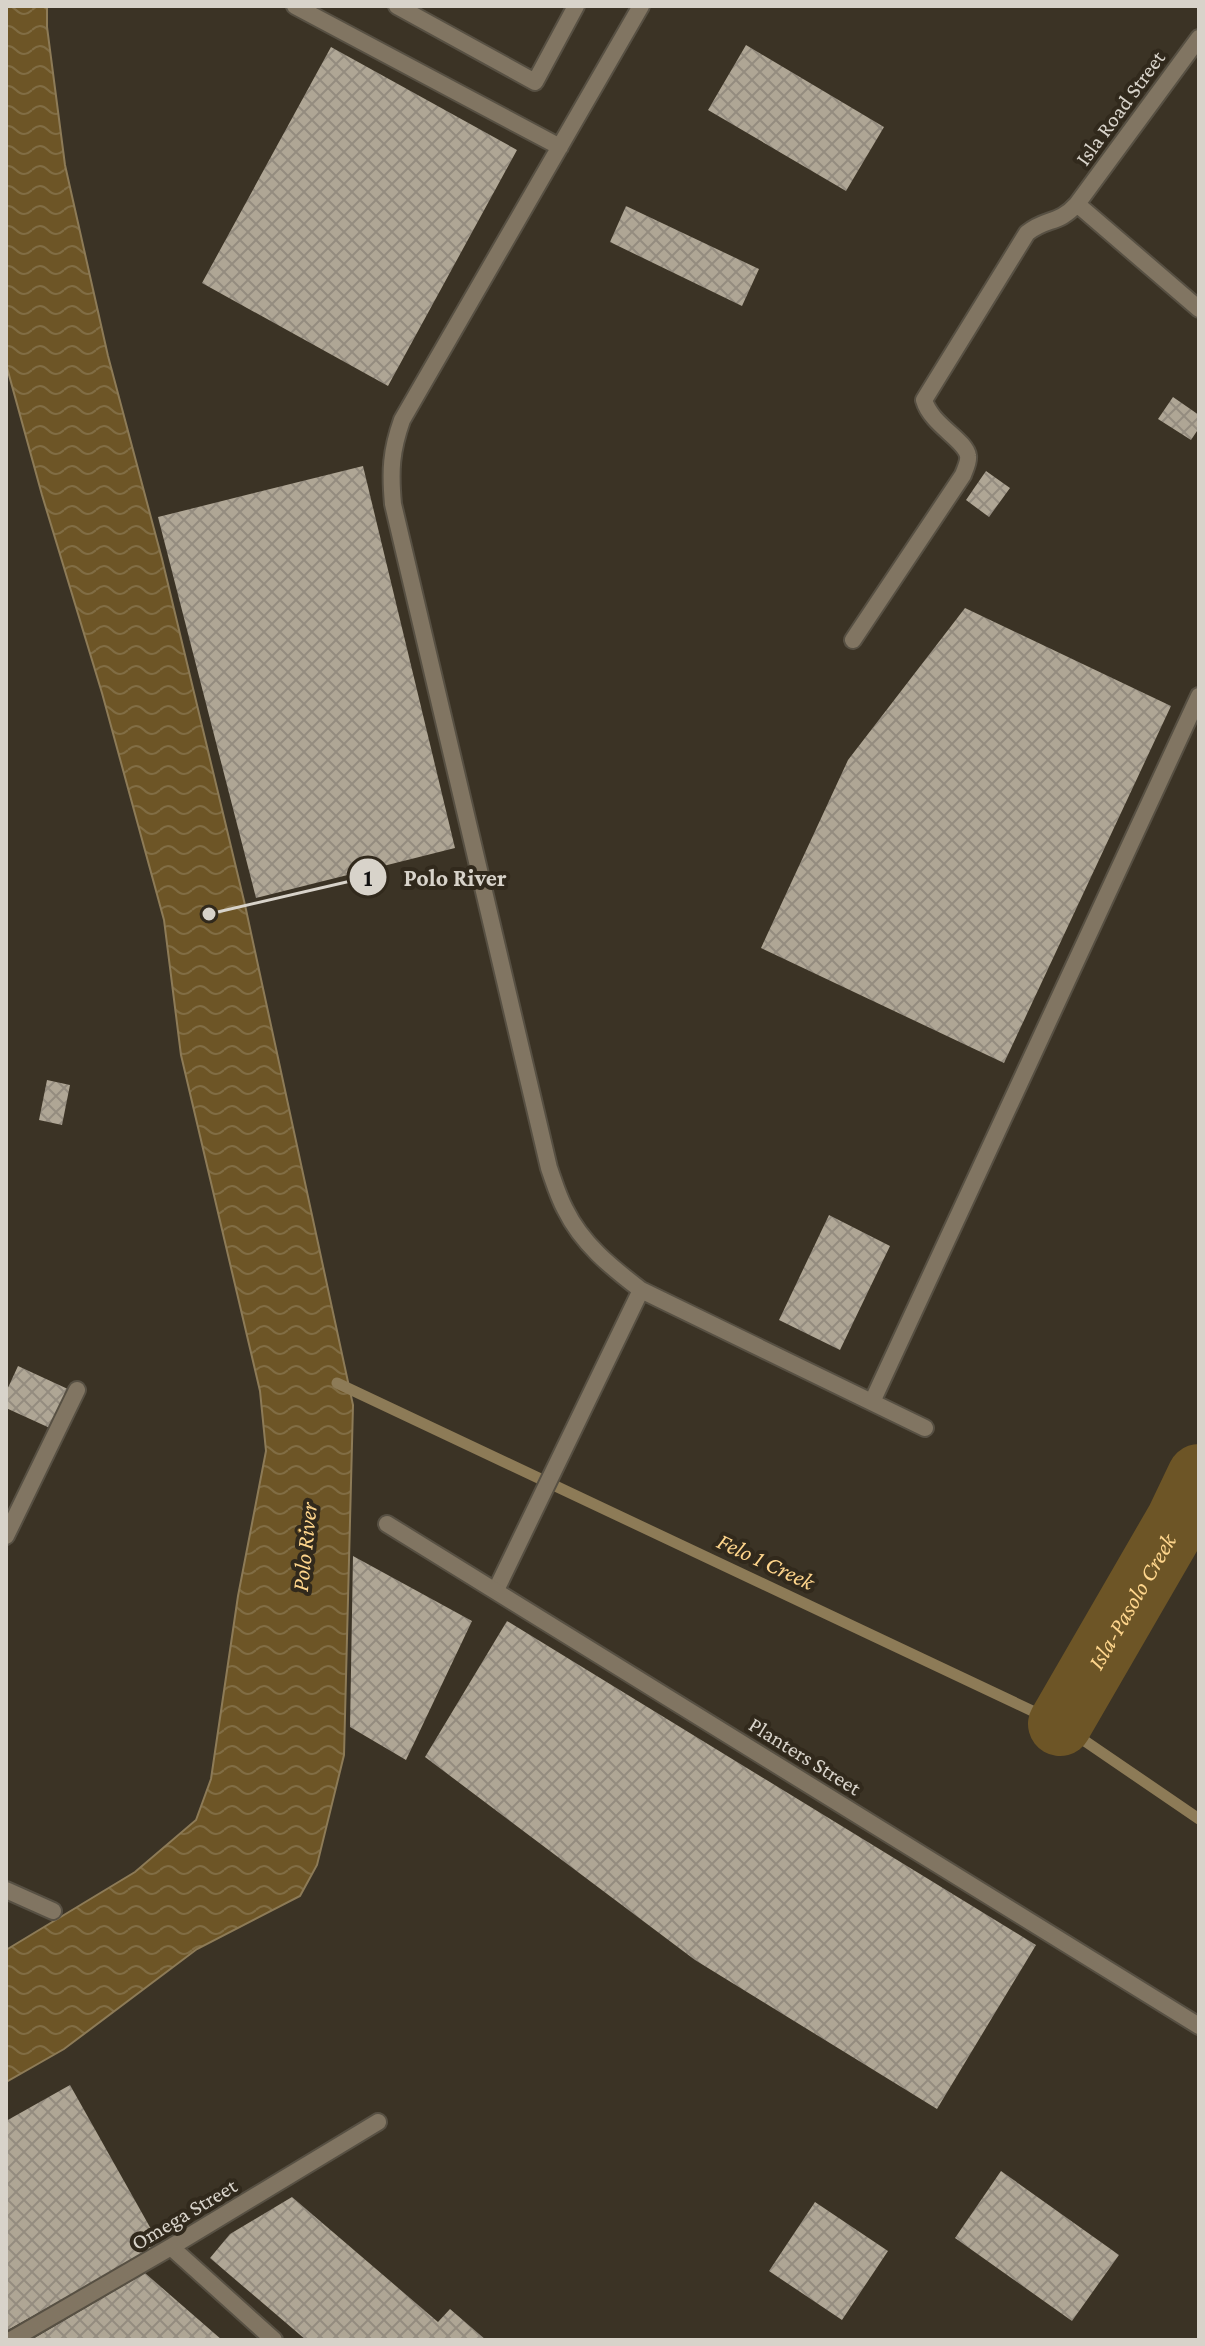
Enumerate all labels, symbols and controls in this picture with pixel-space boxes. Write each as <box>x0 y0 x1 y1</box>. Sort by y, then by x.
street label: Isla Road Street <box>1070 45 1170 170</box>
callout: Polo River <box>348 853 523 901</box>
text: 1 <box>364 864 373 891</box>
text: Polo River <box>403 864 507 891</box>
water label: Polo River <box>286 1501 322 1593</box>
water label: Felo 1 Creek <box>713 1527 820 1596</box>
water label: Isla-Pasolo Creek <box>1081 1527 1182 1674</box>
street label: Planters Street <box>744 1712 866 1801</box>
street label: Omega Street <box>127 2172 242 2255</box>

